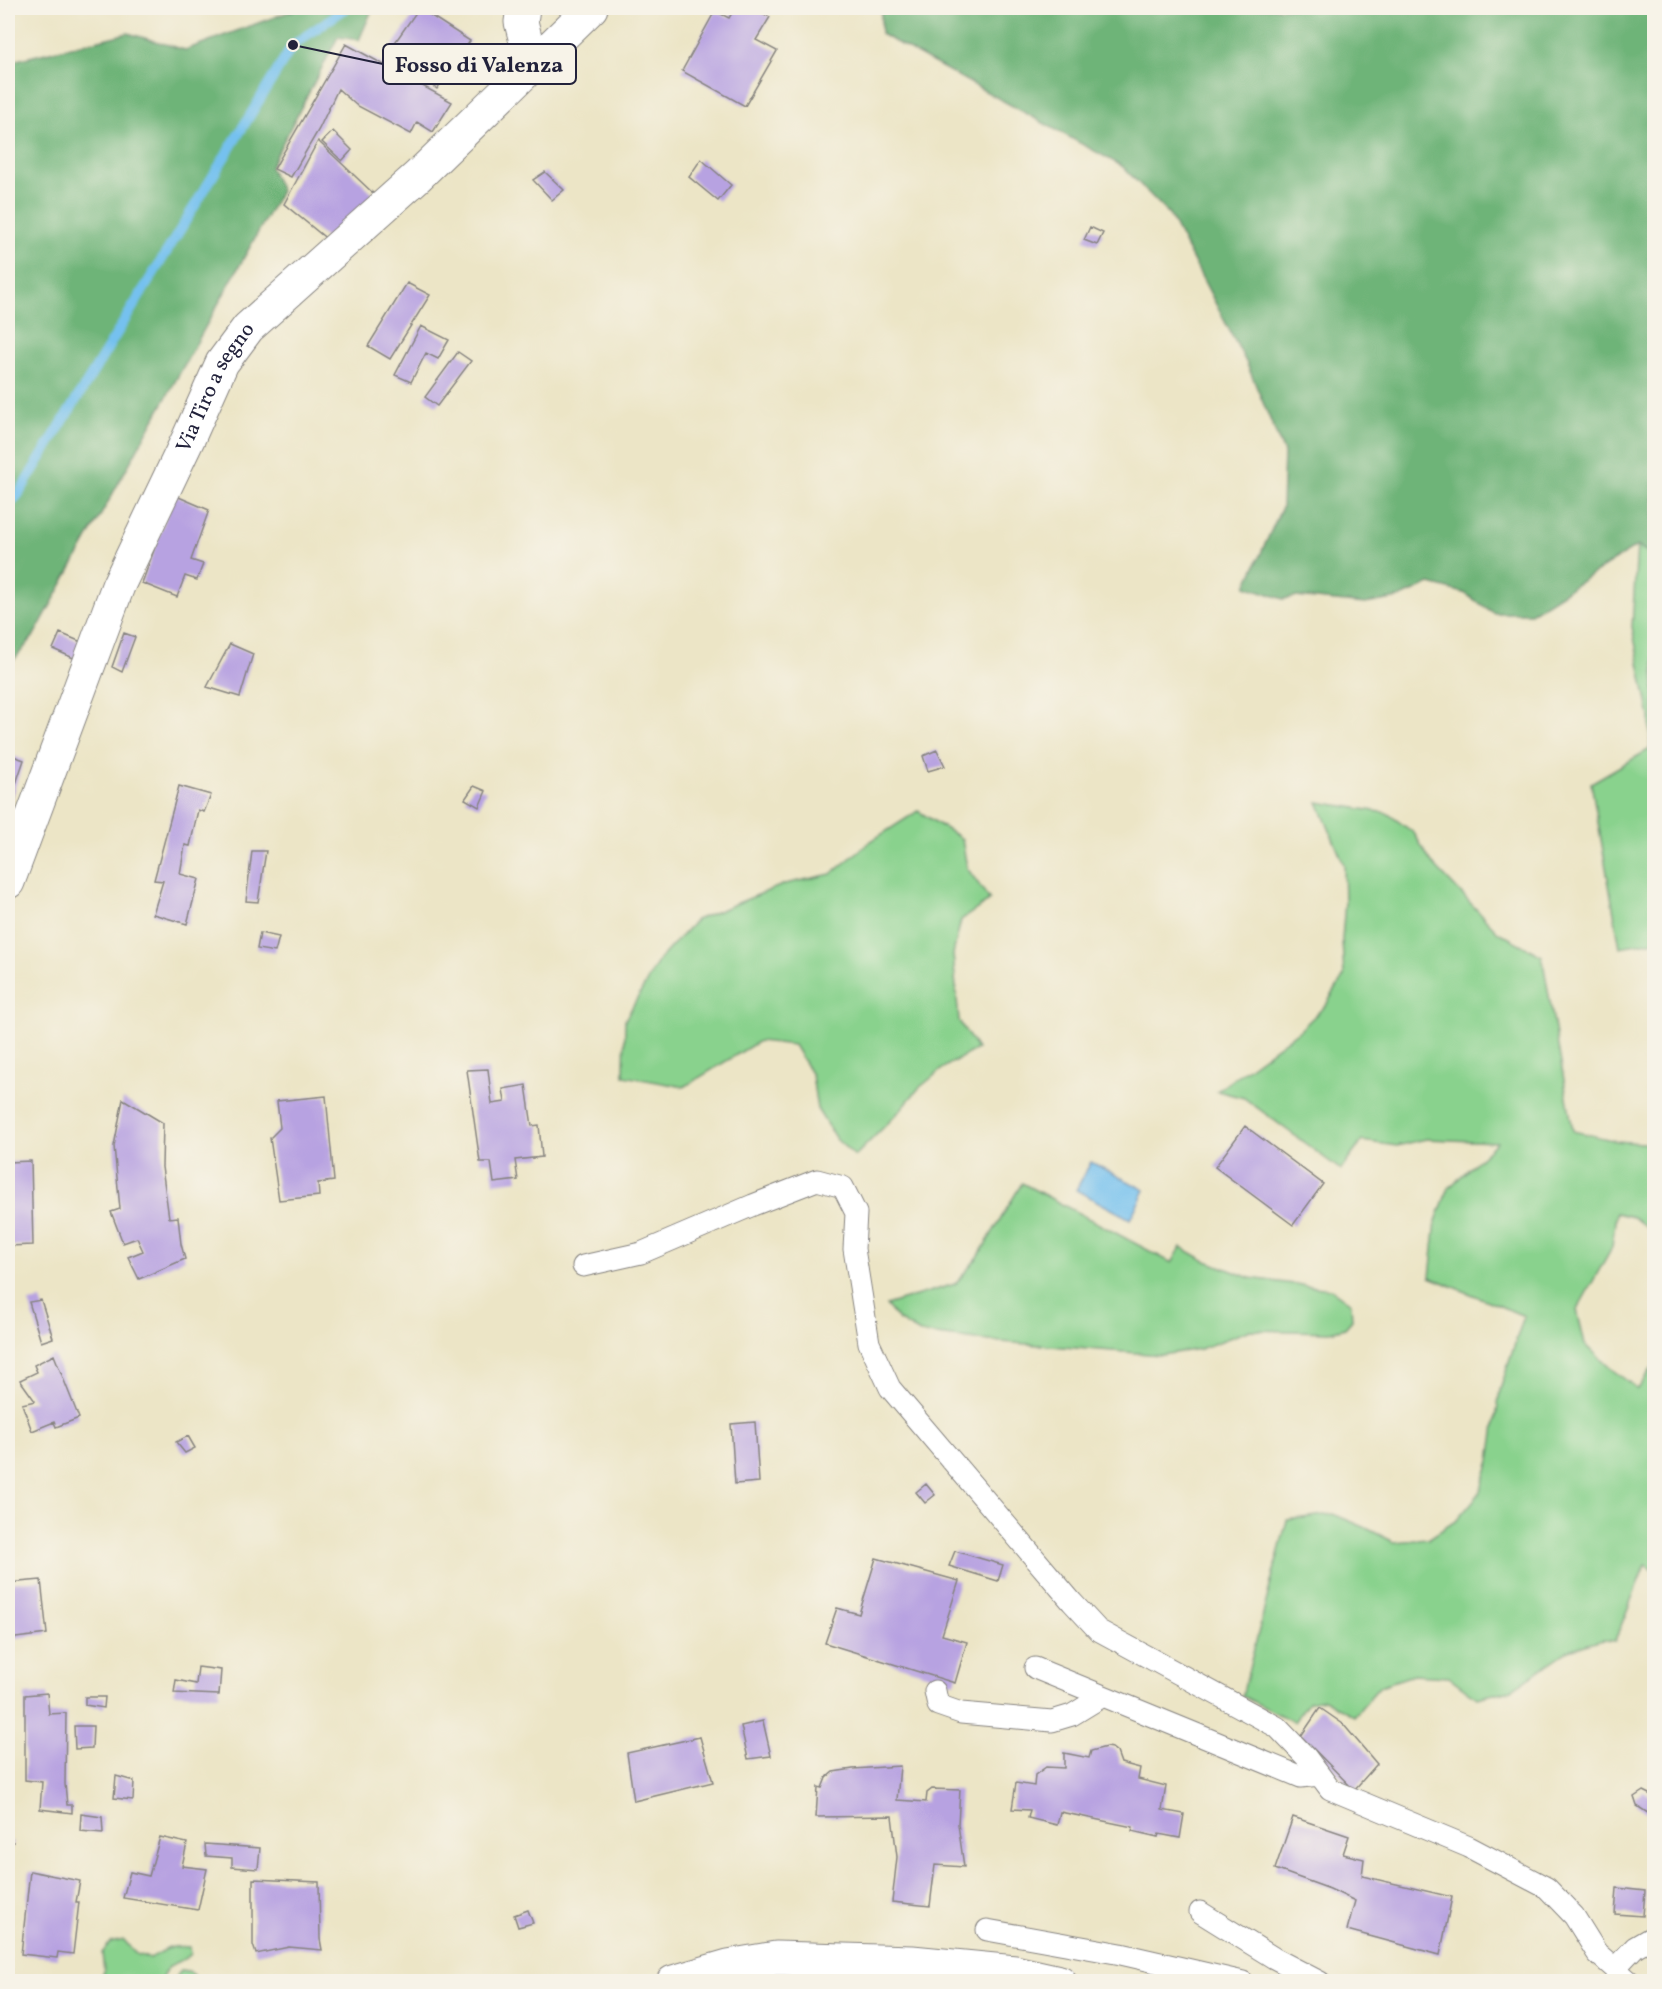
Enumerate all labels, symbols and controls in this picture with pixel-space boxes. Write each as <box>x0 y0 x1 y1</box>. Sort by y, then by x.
callout: Fosso di Valenza <box>383 44 576 84</box>
text: Fosso di Valenza <box>395 51 563 82</box>
street label: Via Tiro a segno <box>169 317 262 457</box>

